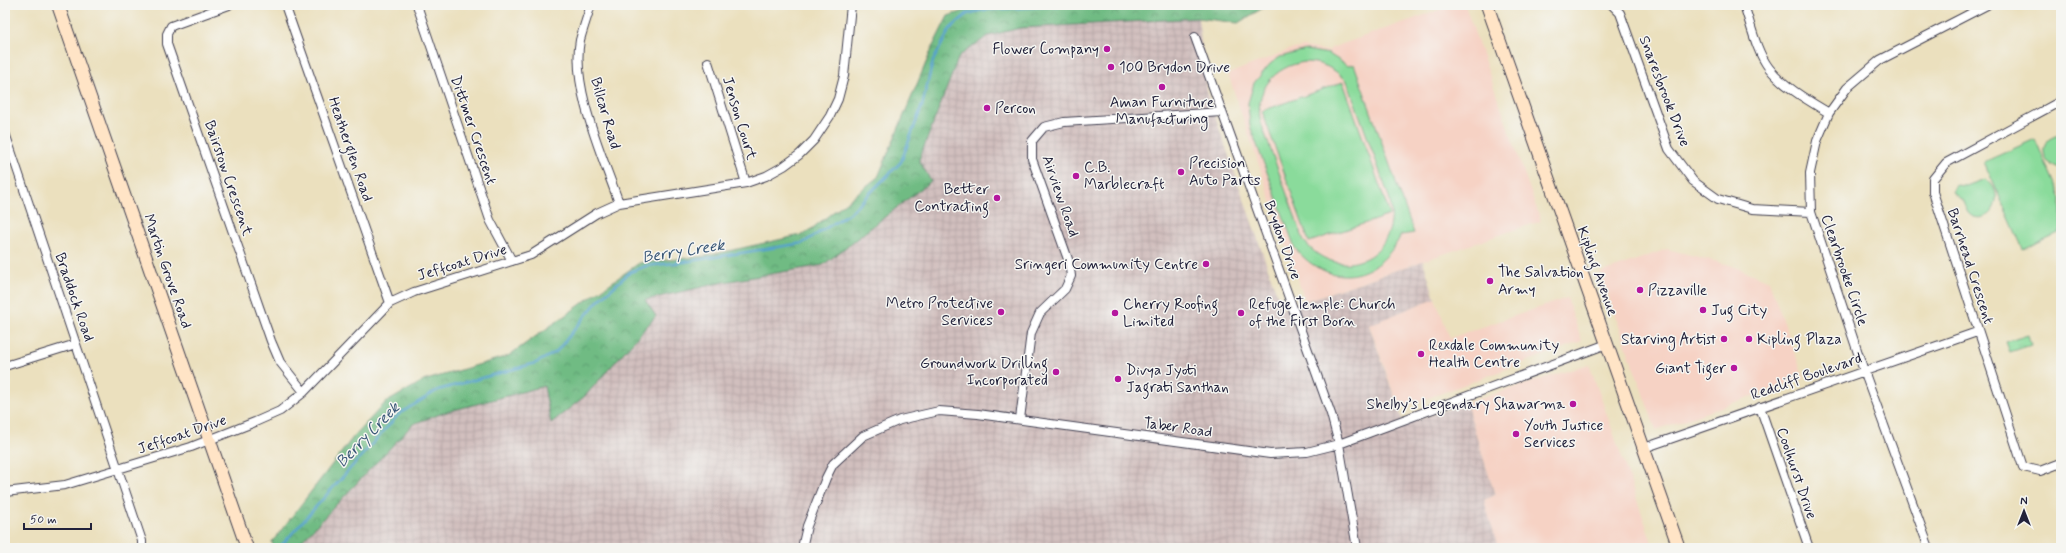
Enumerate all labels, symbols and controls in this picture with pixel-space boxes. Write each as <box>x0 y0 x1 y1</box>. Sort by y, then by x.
street label: Snaresbrook Drive <box>1634 33 1695 150</box>
place label: Flower Company <box>992 40 1099 60</box>
marker: Flower Company <box>1102 44 1112 54</box>
place label: 100 Brydon Drive <box>1119 58 1230 78</box>
marker: 100 Brydon Drive <box>1106 62 1116 72</box>
street label: Dittmer Crescent <box>445 73 501 188</box>
street label: Jenson Court <box>717 74 761 163</box>
street label: Billcar Road <box>585 75 625 152</box>
marker: Aman Furniture Manufacturing <box>1157 82 1167 92</box>
place label: Aman Furniture Manufacturing <box>1110 93 1214 131</box>
street label: Heatherglen Road <box>322 94 377 205</box>
place label: Percon <box>995 99 1036 119</box>
marker: Percon <box>982 103 992 113</box>
street label: Bairstow Crescent <box>199 118 257 239</box>
street label: Airview Road <box>1037 153 1083 240</box>
place label: Precision Auto Parts <box>1189 154 1261 191</box>
place label: C.B. Marblecraft <box>1084 158 1165 195</box>
marker: Precision Auto Parts <box>1176 167 1186 177</box>
marker: C.B. Marblecraft <box>1071 171 1081 181</box>
place label: Better Contracting <box>914 180 989 218</box>
marker: Better Contracting <box>992 193 1002 203</box>
street label: Brydon Drive <box>1259 198 1306 283</box>
street label: Barrhead Crescent <box>1942 206 1998 327</box>
street label: Martin Grove Road <box>138 211 196 331</box>
street label: Clearbrooke Circle <box>1816 212 1872 329</box>
street label: Kipling Avenue <box>1571 224 1623 319</box>
water label: Berry Creek <box>641 234 727 268</box>
street label: Jeffcoat Drive <box>415 240 510 286</box>
street label: Braddock Road <box>50 250 99 344</box>
place label: Sringeri Community Centre <box>1015 255 1198 275</box>
marker: Sringeri Community Centre <box>1201 259 1211 269</box>
place label: The Salvation Army <box>1498 263 1584 300</box>
marker: The Salvation Army <box>1485 276 1495 286</box>
place label: Pizzaville <box>1648 281 1707 301</box>
marker: Pizzaville <box>1635 285 1645 295</box>
place label: Metro Protective Services <box>886 294 993 331</box>
place label: Cherry Roofing Limited <box>1123 295 1218 332</box>
place label: Refuge Temple: Church of the First Born <box>1249 295 1396 332</box>
place label: Jug City <box>1711 301 1768 322</box>
marker: Jug City <box>1698 305 1708 315</box>
marker: Metro Protective Services <box>996 307 1006 317</box>
marker: Cherry Roofing Limited <box>1110 308 1120 318</box>
marker: Refuge Temple: Church of the First Born <box>1236 308 1246 318</box>
place label: Starving Artist <box>1621 330 1717 351</box>
place label: Kipling Plaza <box>1757 330 1842 351</box>
marker: Starving Artist <box>1719 334 1729 344</box>
marker: Kipling Plaza <box>1744 334 1754 344</box>
place label: Rexdale Community Health Centre <box>1429 336 1559 373</box>
marker: Rexdale Community Health Centre <box>1416 349 1426 359</box>
street label: Redcliff Boulevard <box>1748 349 1865 405</box>
place label: Groundwork Drilling Incorporated <box>920 354 1048 391</box>
place label: Giant Tiger <box>1655 359 1726 380</box>
place label: Divya Jyoti Jagrati Santhan <box>1126 361 1229 399</box>
marker: Giant Tiger <box>1729 363 1739 373</box>
marker: Groundwork Drilling Incorporated <box>1051 367 1061 377</box>
marker: Divya Jyoti Jagrati Santhan <box>1113 374 1123 384</box>
place label: Shelby’s Legendary Shawarma <box>1367 395 1566 416</box>
water label: Berry Creek <box>332 397 405 472</box>
marker: Shelby’s Legendary Shawarma <box>1568 399 1578 409</box>
street label: Jeffcoat Drive <box>135 410 230 459</box>
street label: Taber Road <box>1142 413 1213 443</box>
place label: Youth Justice Services <box>1524 416 1603 453</box>
street label: Coolhurst Drive <box>1771 425 1821 522</box>
marker: Youth Justice Services <box>1511 429 1521 439</box>
north arrow <box>2004 491 2044 531</box>
text: N <box>2020 495 2028 509</box>
scale bar <box>24 505 91 531</box>
text: 50 m <box>30 512 57 528</box>

